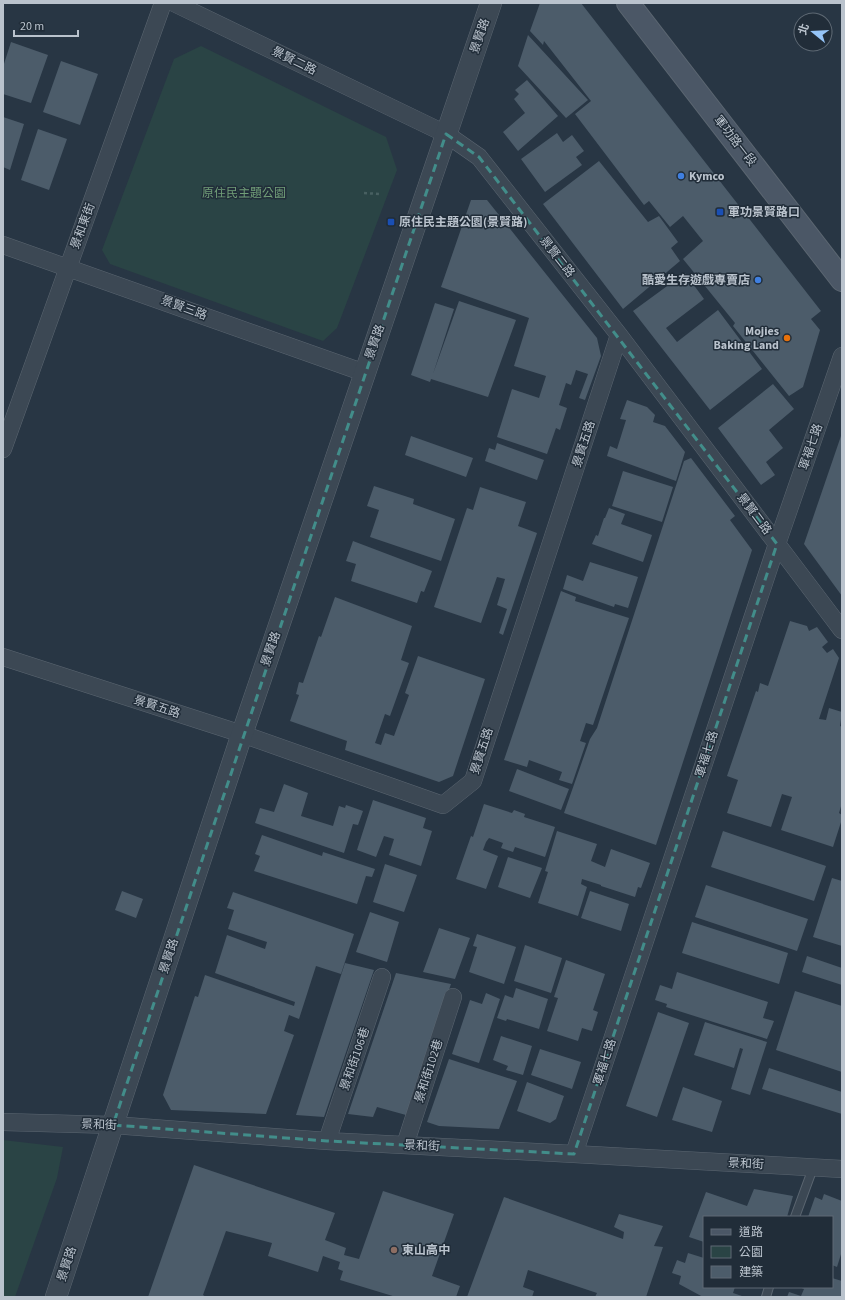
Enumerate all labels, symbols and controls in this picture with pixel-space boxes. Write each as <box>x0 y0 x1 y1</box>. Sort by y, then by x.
scale bar <box>14 12 78 38</box>
north arrow <box>793 12 833 52</box>
street label: 景賢路 <box>466 16 494 56</box>
text: 20 m <box>20 18 44 35</box>
text: 北 <box>795 22 813 37</box>
street label: 景賢二路 <box>269 43 319 79</box>
street label: 軍功路一段 <box>710 112 760 170</box>
place label: Kymco <box>689 168 725 185</box>
marker: Kymco <box>676 171 686 181</box>
park label: 原住民主題公園 <box>202 185 286 202</box>
street label: 景和東街 <box>67 201 99 251</box>
place label: 軍功景賢路口 <box>728 204 800 221</box>
marker: 軍功景賢路口 <box>715 207 725 217</box>
place label: 原住民主題公園(景賢路) <box>399 214 527 231</box>
marker: 原住民主題公園(景賢路) <box>386 217 396 227</box>
street label: 景賢二路 <box>536 233 578 281</box>
place label: 酷愛生存遊戲專賣店 <box>642 272 750 289</box>
marker: 酷愛生存遊戲專賣店 <box>753 275 763 285</box>
street label: 景賢三路 <box>159 292 209 324</box>
street label: 景賢路 <box>361 322 389 362</box>
place label: Mojies Baking Land <box>714 323 779 354</box>
marker: Mojies Baking Land <box>782 333 792 343</box>
street label: 景賢五路 <box>568 419 600 469</box>
street label: 軍福七路 <box>795 422 827 472</box>
street label: 景賢二路 <box>733 490 775 538</box>
street label: 景賢路 <box>257 629 285 669</box>
street label: 景賢五路 <box>132 691 182 723</box>
street label: 景賢五路 <box>466 726 498 776</box>
street label: 軍福七路 <box>691 729 723 779</box>
street label: 景賢路 <box>155 936 183 976</box>
street label: 景和街106巷 <box>336 1025 374 1093</box>
street label: 景和街102巷 <box>411 1037 447 1105</box>
street label: 軍福七路 <box>589 1037 621 1087</box>
street label: 景和街 <box>81 1116 117 1134</box>
street label: 景和街 <box>404 1137 440 1155</box>
street label: 景和街 <box>728 1155 764 1173</box>
legend <box>703 1216 833 1288</box>
text: 道路 <box>739 1224 763 1241</box>
place label: 東山高中 <box>402 1242 450 1259</box>
street label: 景賢路 <box>53 1244 81 1284</box>
text: 公園 <box>739 1244 763 1261</box>
marker: 東山高中 <box>389 1245 399 1255</box>
text: 建築 <box>739 1264 763 1281</box>

